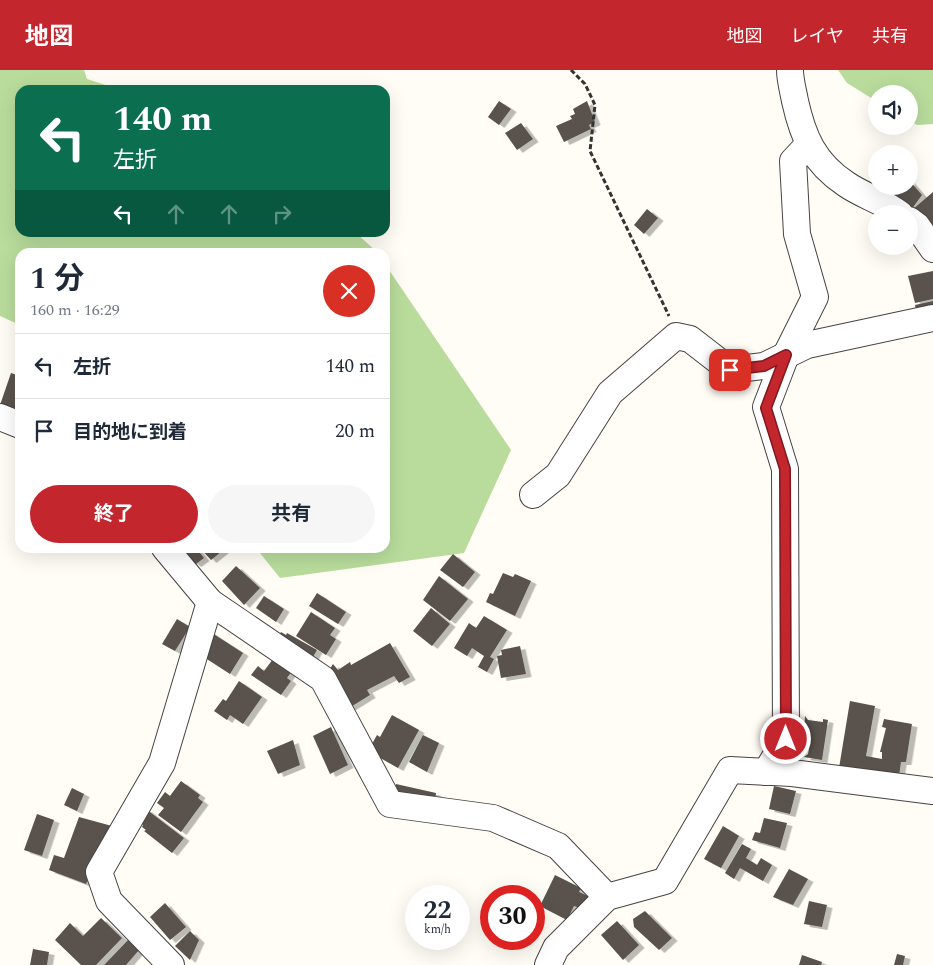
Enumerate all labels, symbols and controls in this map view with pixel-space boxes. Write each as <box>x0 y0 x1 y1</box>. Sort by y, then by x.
text: 地図 <box>25 19 73 55</box>
text: 地図 <box>727 23 763 50</box>
text: レイヤ <box>791 23 844 50</box>
text: 共有 <box>872 23 908 50</box>
map controls <box>868 85 918 255</box>
button: sound <box>868 85 918 135</box>
text: 140 m <box>113 93 212 146</box>
icon: left <box>30 105 95 170</box>
text: 左折 <box>113 144 157 177</box>
button: + <box>868 145 918 195</box>
icon: left <box>109 200 137 228</box>
icon: ahead <box>162 200 190 228</box>
icon: ahead <box>215 200 243 228</box>
icon: right <box>268 200 296 228</box>
button: − <box>868 205 918 255</box>
text: 1 分 <box>30 256 84 302</box>
button: close <box>323 265 375 317</box>
text: 160 m · 16:29 <box>30 298 120 322</box>
pin <box>709 349 751 391</box>
icon: left <box>30 352 58 380</box>
text: 140 m <box>325 352 375 381</box>
text: 左折 <box>73 353 111 382</box>
icon: arrive <box>716 356 744 384</box>
icon: arrive <box>30 417 58 445</box>
text: 20 m <box>335 417 375 446</box>
text: 目的地に到着 <box>73 418 187 447</box>
button: 終了 <box>30 485 198 543</box>
button: 共有 <box>208 485 375 543</box>
position arrow <box>759 712 811 764</box>
speed limit sign: 30 <box>480 885 545 950</box>
text: 22 <box>423 892 452 930</box>
text: km/h <box>424 920 451 939</box>

